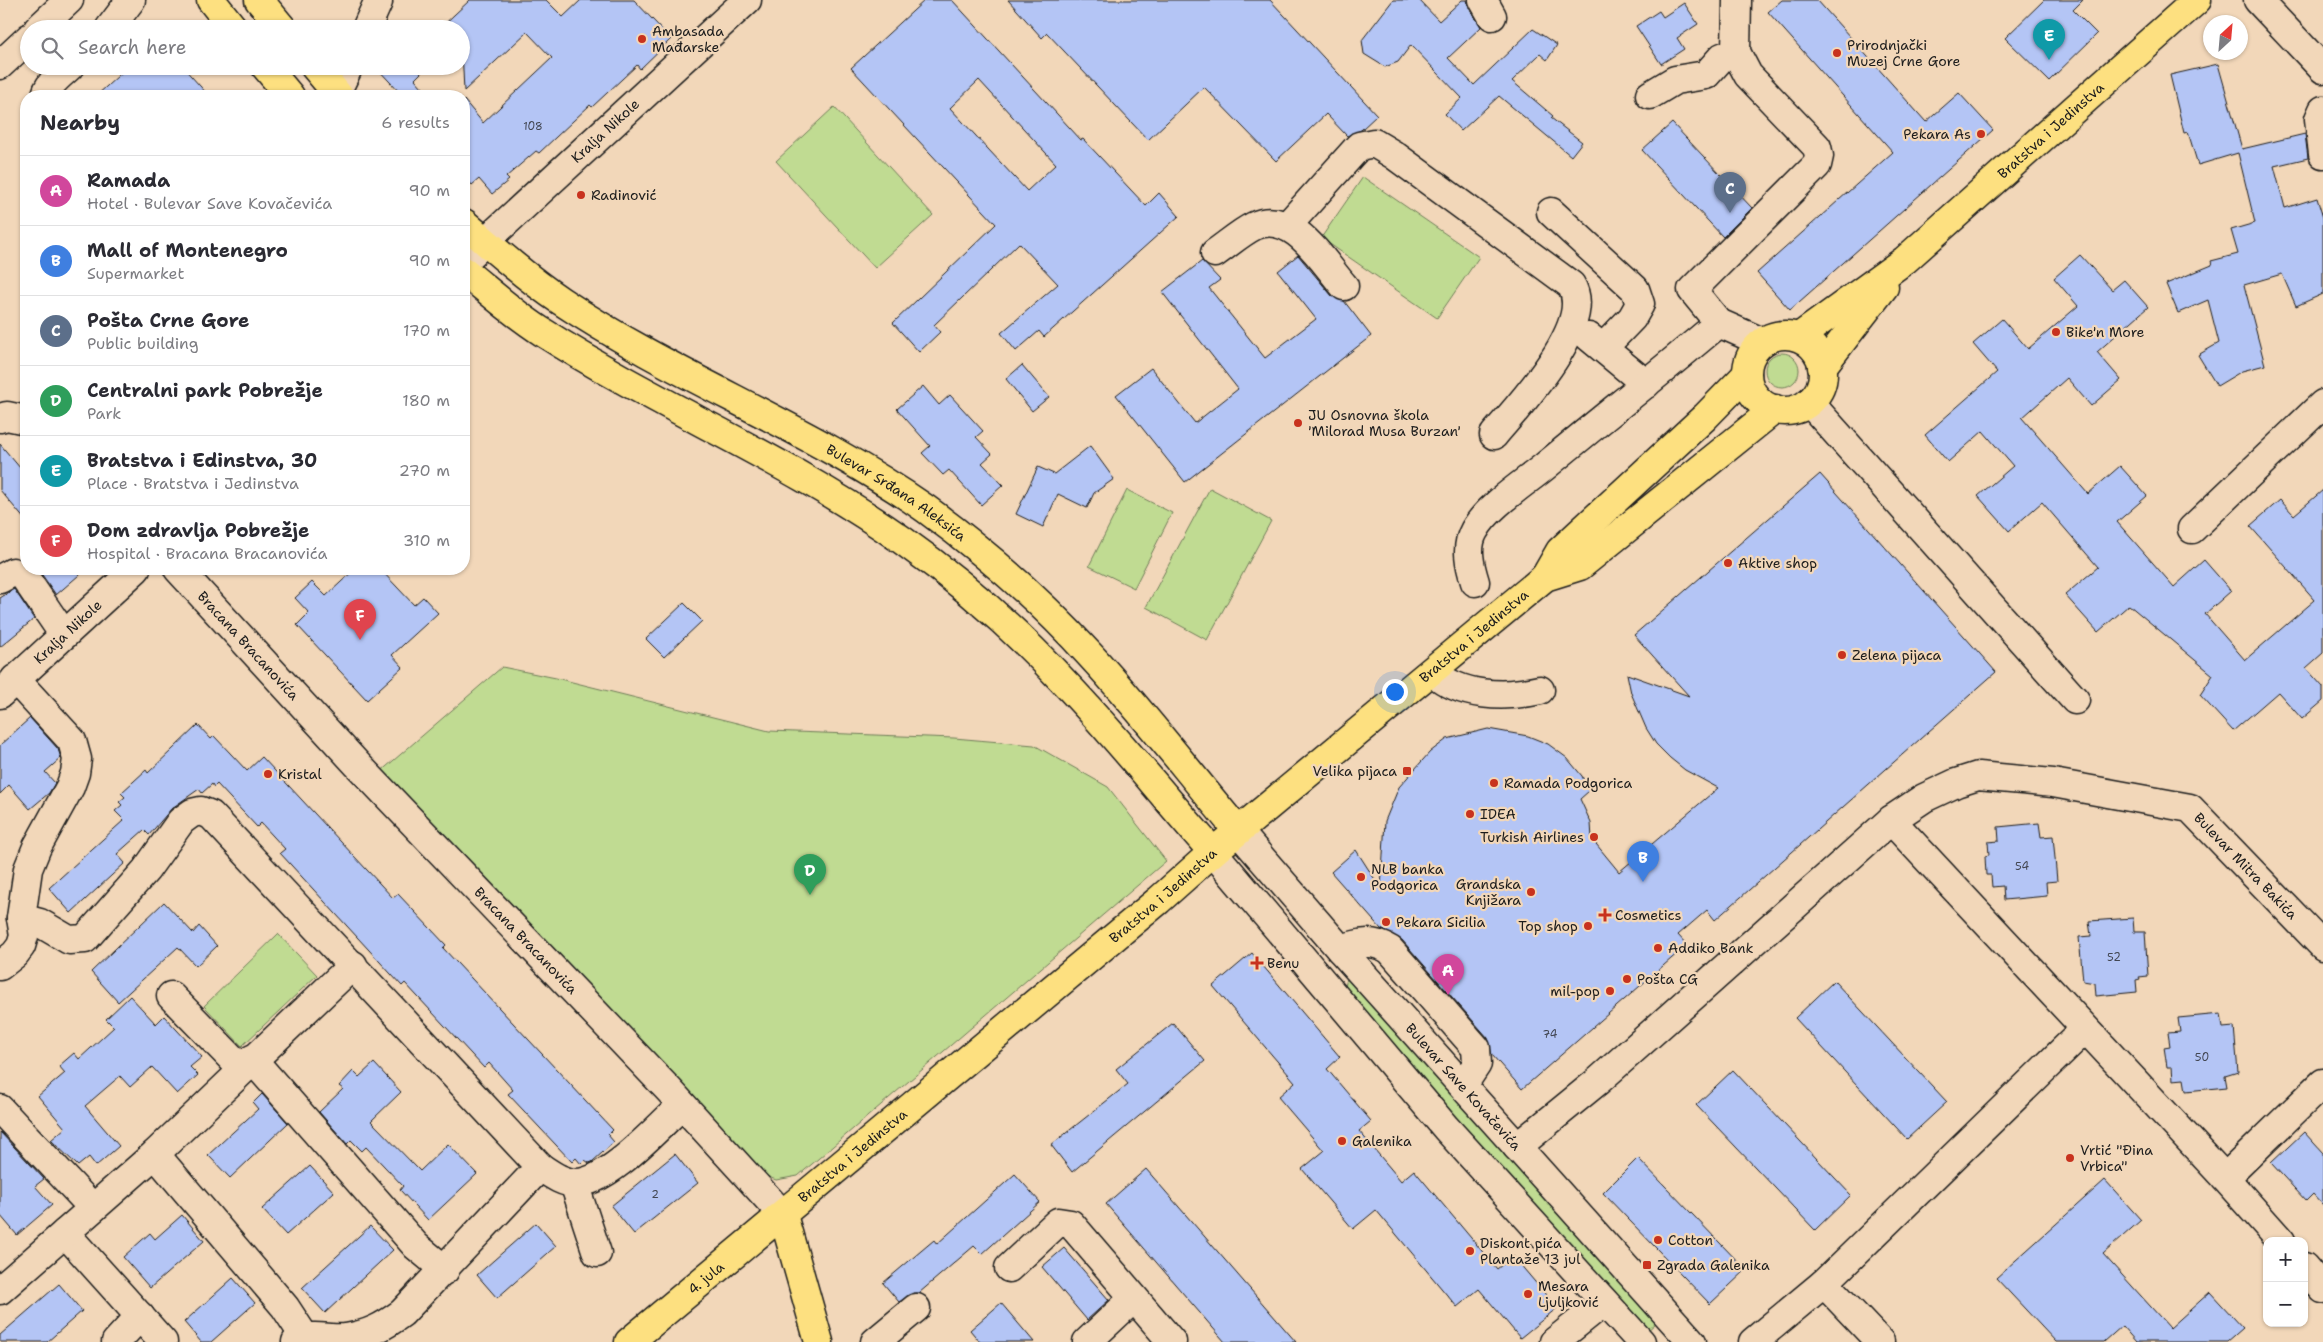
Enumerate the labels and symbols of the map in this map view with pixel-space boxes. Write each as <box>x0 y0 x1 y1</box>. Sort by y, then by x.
north arrow <box>2203 15 2248 60</box>
pin: E <box>2033 19 2065 60</box>
place label: Ambasada Mađarske <box>652 22 724 56</box>
marker: Ambasada Mađarske <box>636 33 648 45</box>
place label: Prirodnjački Muzej Crne Gore <box>1847 36 1960 70</box>
marker: Prirodnjački Muzej Crne Gore <box>1831 47 1843 59</box>
street label: Bratstva i Jedinstva <box>1994 78 2108 182</box>
street label: Kralja Nikole <box>567 95 643 167</box>
house number: 108 <box>523 119 543 134</box>
place label: Pekara As <box>1903 125 1971 143</box>
marker: Pekara As <box>1975 128 1987 140</box>
pin: C <box>1714 172 1746 213</box>
place label: Radinović <box>591 186 657 204</box>
marker: Radinović <box>575 189 587 201</box>
place label: Bike'n More <box>2066 323 2145 341</box>
marker: Bike'n More <box>2050 326 2062 338</box>
place label: JU Osnovna škola 'Milorad Musa Burzan' <box>1308 406 1461 440</box>
marker: JU Osnovna škola 'Milorad Musa Burzan' <box>1292 417 1304 429</box>
street label: Bulevar Srđana Aleksića <box>823 440 970 545</box>
place label: Aktive shop <box>1738 554 1817 572</box>
marker: Aktive shop <box>1722 557 1734 569</box>
street label: Bratstva i Jedinstva <box>1415 585 1532 686</box>
street label: Bracana Bracanovića <box>194 587 303 704</box>
street label: Kralja Nikole <box>30 596 106 668</box>
pin: F <box>344 599 376 640</box>
place label: Zelena pijaca <box>1852 646 1942 664</box>
marker: Zelena pijaca <box>1836 649 1848 661</box>
your location <box>1382 679 1408 705</box>
place label: Velika pijaca <box>1312 762 1397 780</box>
place label: Kristal <box>278 765 322 783</box>
marker: Velika pijaca <box>1401 765 1413 777</box>
marker: Kristal <box>262 768 274 780</box>
place label: Ramada Podgorica <box>1504 774 1632 792</box>
marker: Ramada Podgorica <box>1488 777 1500 789</box>
place label: IDEA <box>1480 805 1516 823</box>
marker: IDEA <box>1464 808 1476 820</box>
street label: Bulevar Mitra Bakića <box>2190 809 2302 923</box>
place label: Turkish Airlines <box>1480 828 1584 846</box>
marker: Turkish Airlines <box>1588 831 1600 843</box>
pin: B <box>1627 841 1659 882</box>
street label: Bratstva i Jedinstva <box>1105 844 1221 947</box>
pin: D <box>794 854 826 895</box>
house number: 54 <box>2015 859 2029 874</box>
place label: NLB banka Podgorica <box>1371 860 1444 894</box>
marker: NLB banka Podgorica <box>1355 871 1367 883</box>
place label: Grandska Knjižara <box>1456 875 1521 909</box>
street label: Bracana Bracanovića <box>470 883 582 998</box>
marker: Grandska Knjižara <box>1525 886 1537 898</box>
place label: Cosmetics <box>1615 906 1681 924</box>
marker: Cosmetics <box>1599 909 1611 921</box>
place label: Pekara Sicilia <box>1396 913 1486 931</box>
marker: Pekara Sicilia <box>1380 916 1392 928</box>
place label: Top shop <box>1518 917 1578 935</box>
marker: Top shop <box>1582 920 1594 932</box>
place label: Addiko Bank <box>1668 939 1754 957</box>
marker: Addiko Bank <box>1652 942 1664 954</box>
house number: 52 <box>2107 950 2121 965</box>
place label: Benu <box>1267 954 1299 972</box>
pin: A <box>1432 954 1464 995</box>
marker: Benu <box>1251 957 1263 969</box>
place label: Pošta CG <box>1637 970 1698 988</box>
marker: Pošta CG <box>1621 973 1633 985</box>
place label: mil-pop <box>1550 982 1600 1000</box>
marker: mil-pop <box>1604 985 1616 997</box>
street label: Bulevar Save Kovačevića <box>1402 1019 1525 1154</box>
house number: 74 <box>1543 1027 1558 1042</box>
house number: 50 <box>2195 1050 2209 1065</box>
street label: Bratstva i Jedinstva <box>794 1105 911 1206</box>
place label: Galenika <box>1352 1132 1412 1150</box>
marker: Galenika <box>1336 1135 1348 1147</box>
place label: Vrtić "Đina Vrbica" <box>2080 1141 2153 1175</box>
marker: Vrtić "Đina Vrbica" <box>2064 1152 2076 1164</box>
house number: 2 <box>651 1187 659 1202</box>
place label: Cotton <box>1668 1231 1714 1249</box>
place label: Diskont pića Plantaže 13 jul <box>1480 1234 1581 1268</box>
marker: Cotton <box>1652 1234 1664 1246</box>
marker: Diskont pića Plantaže 13 jul <box>1464 1245 1476 1257</box>
place label: Zgrada Galenika <box>1657 1256 1770 1274</box>
street label: 4. jula <box>684 1257 728 1298</box>
marker: Zgrada Galenika <box>1641 1259 1653 1271</box>
place label: Mesara Ljuljković <box>1538 1277 1599 1311</box>
marker: Mesara Ljuljković <box>1522 1288 1534 1300</box>

